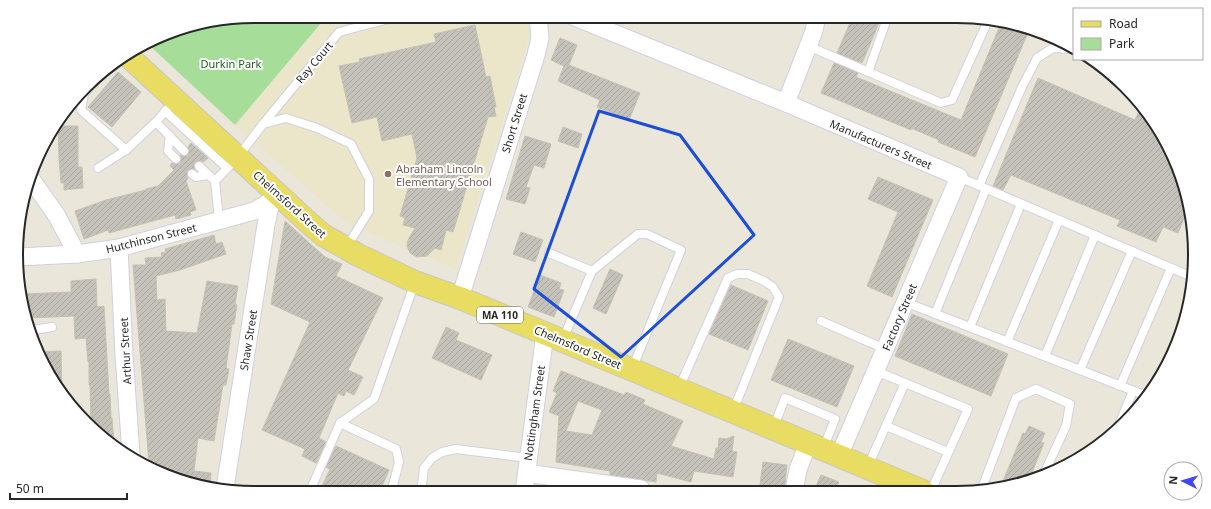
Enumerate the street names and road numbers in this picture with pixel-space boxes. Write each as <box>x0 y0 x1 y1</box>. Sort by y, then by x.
street label: Ray Court <box>292 38 336 86</box>
street label: Short Street <box>498 91 530 155</box>
street label: Manufacturers Street <box>828 116 934 172</box>
street label: Chelmsford Street <box>250 167 330 241</box>
street label: Hutchinson Street <box>104 219 198 257</box>
street label: Factory Street <box>878 281 920 353</box>
road number: MA 110 <box>477 307 523 323</box>
street label: Shaw Street <box>236 309 260 371</box>
street label: Arthur Street <box>116 317 134 385</box>
street label: Chelmsford Street <box>532 322 624 372</box>
street label: Nottingham Street <box>520 364 548 462</box>

